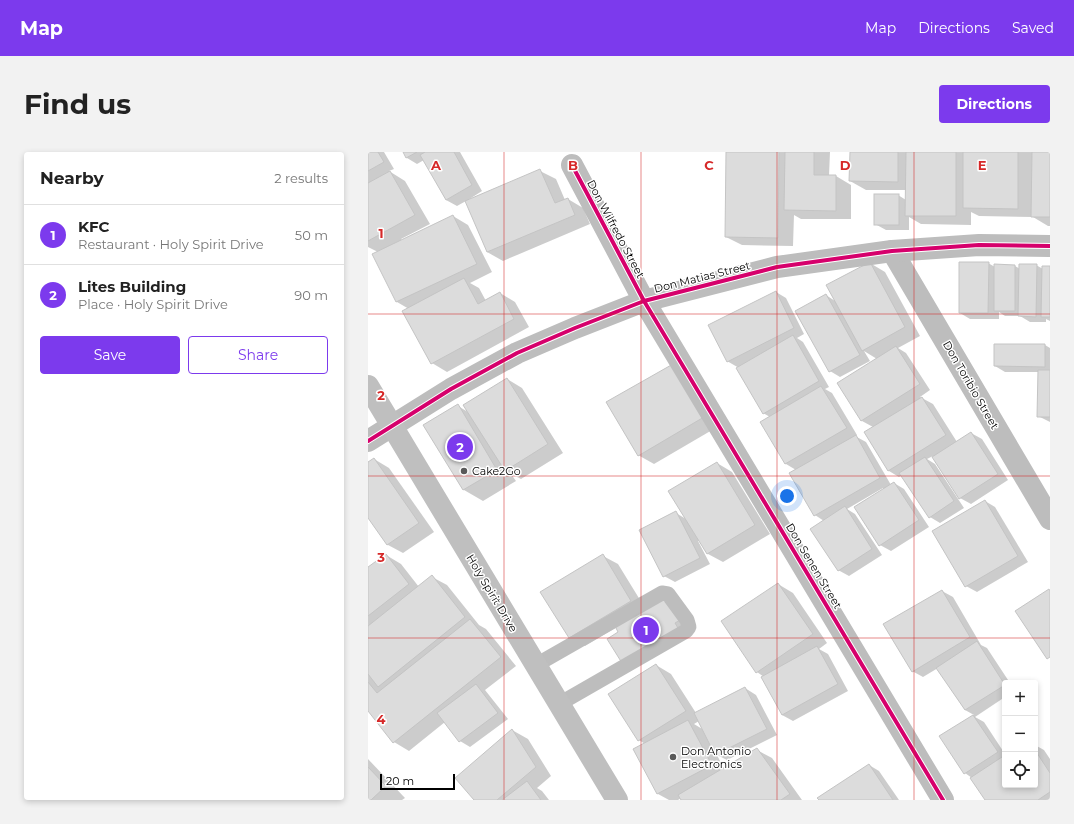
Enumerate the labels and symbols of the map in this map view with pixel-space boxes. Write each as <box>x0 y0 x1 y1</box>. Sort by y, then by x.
text: A <box>430 157 442 173</box>
text: B <box>568 157 578 173</box>
text: C <box>704 157 714 173</box>
text: D <box>840 157 851 173</box>
text: E <box>978 157 987 173</box>
street label: Don Wilfredo Street <box>584 177 648 281</box>
text: 1 <box>378 225 384 241</box>
street label: Don Matias Street <box>652 258 752 296</box>
street label: Don Toribio Street <box>940 338 1002 432</box>
text: 2 <box>377 387 385 403</box>
pin: 2 <box>447 432 473 462</box>
place label: Cake2Go <box>472 464 521 478</box>
marker: Cake2Go <box>459 466 469 476</box>
your location <box>777 486 797 506</box>
street label: Don Senen Street <box>783 521 845 612</box>
text: 3 <box>376 549 385 565</box>
street label: Holy Spirit Drive <box>463 552 521 635</box>
pin: 1 <box>633 615 659 645</box>
text: 4 <box>377 711 386 727</box>
place label: Don Antonio Electronics <box>681 744 751 771</box>
marker: Don Antonio Electronics <box>668 752 678 762</box>
scale bar <box>380 772 455 791</box>

